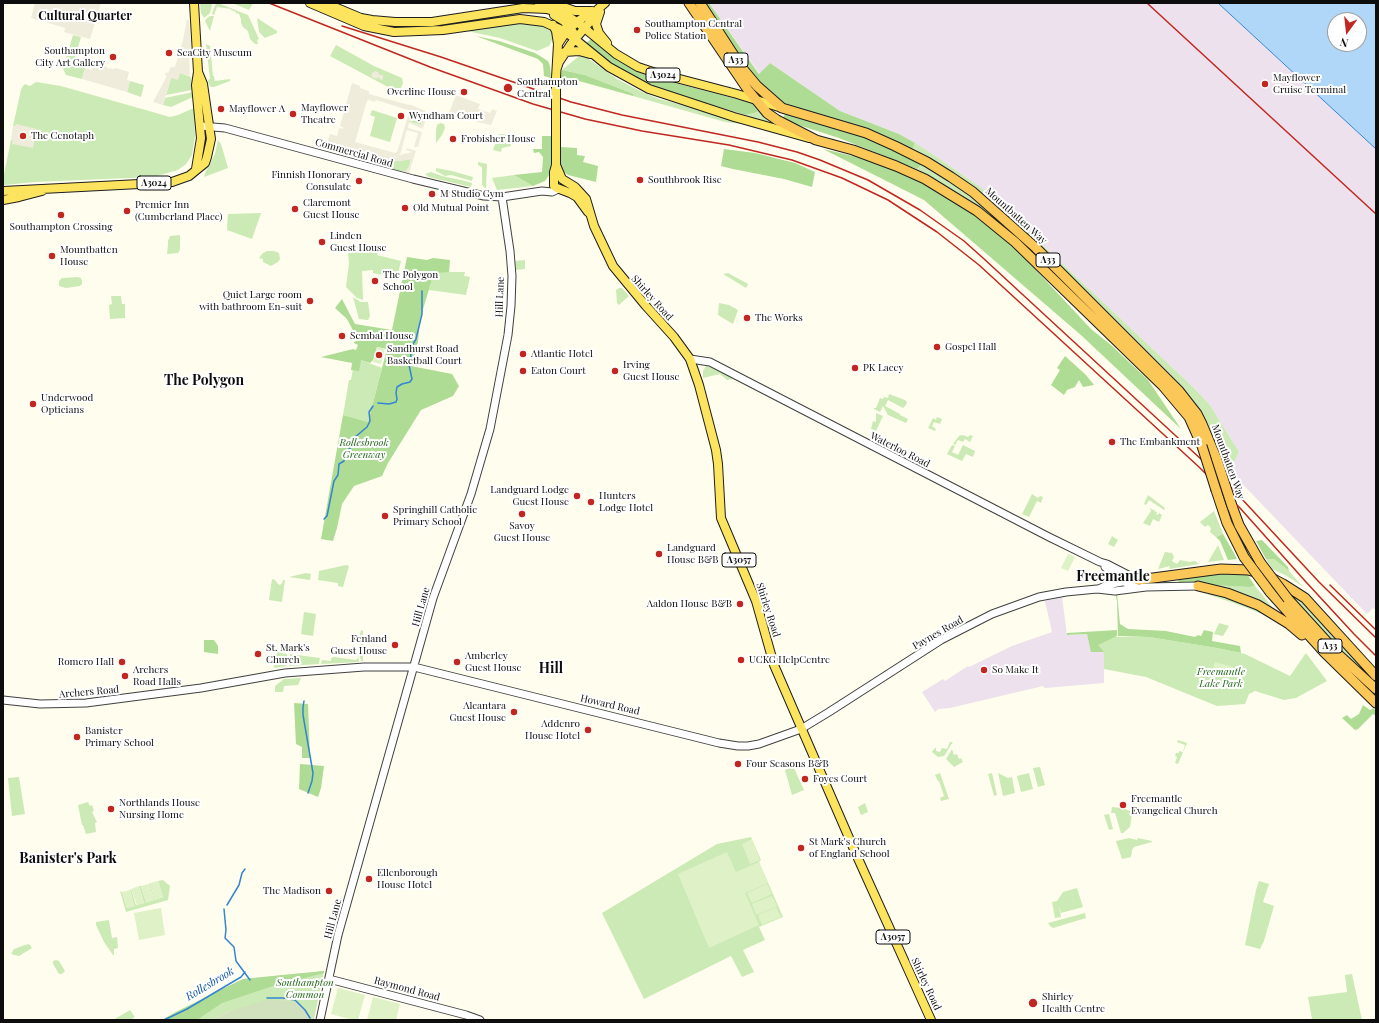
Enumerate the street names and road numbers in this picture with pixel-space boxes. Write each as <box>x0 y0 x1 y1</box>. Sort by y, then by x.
road number: A33 <box>724 53 748 67</box>
road number: A3024 <box>646 68 680 82</box>
street label: Commercial Road <box>314 136 394 170</box>
road number: A3024 <box>137 176 171 190</box>
street label: Mountbatten Way <box>983 185 1049 247</box>
road number: A33 <box>1036 253 1060 267</box>
street label: Shirley Road <box>629 273 675 323</box>
street label: Hill Lane <box>493 277 507 317</box>
street label: Mountbatten Way <box>1209 423 1247 501</box>
street label: Waterloo Road <box>868 430 932 470</box>
road number: A3057 <box>722 553 756 567</box>
street label: Shirley Road <box>754 581 782 639</box>
street label: Hill Lane <box>410 586 432 628</box>
street label: Paynes Road <box>911 614 965 652</box>
road number: A33 <box>1318 639 1342 653</box>
street label: Archers Road <box>58 683 120 701</box>
street label: Howard Road <box>579 692 641 718</box>
street label: Hill Lane <box>322 898 344 940</box>
road number: A3057 <box>876 930 910 944</box>
street label: Shirley Road <box>909 956 943 1012</box>
street label: Raymond Road <box>373 974 441 1004</box>

